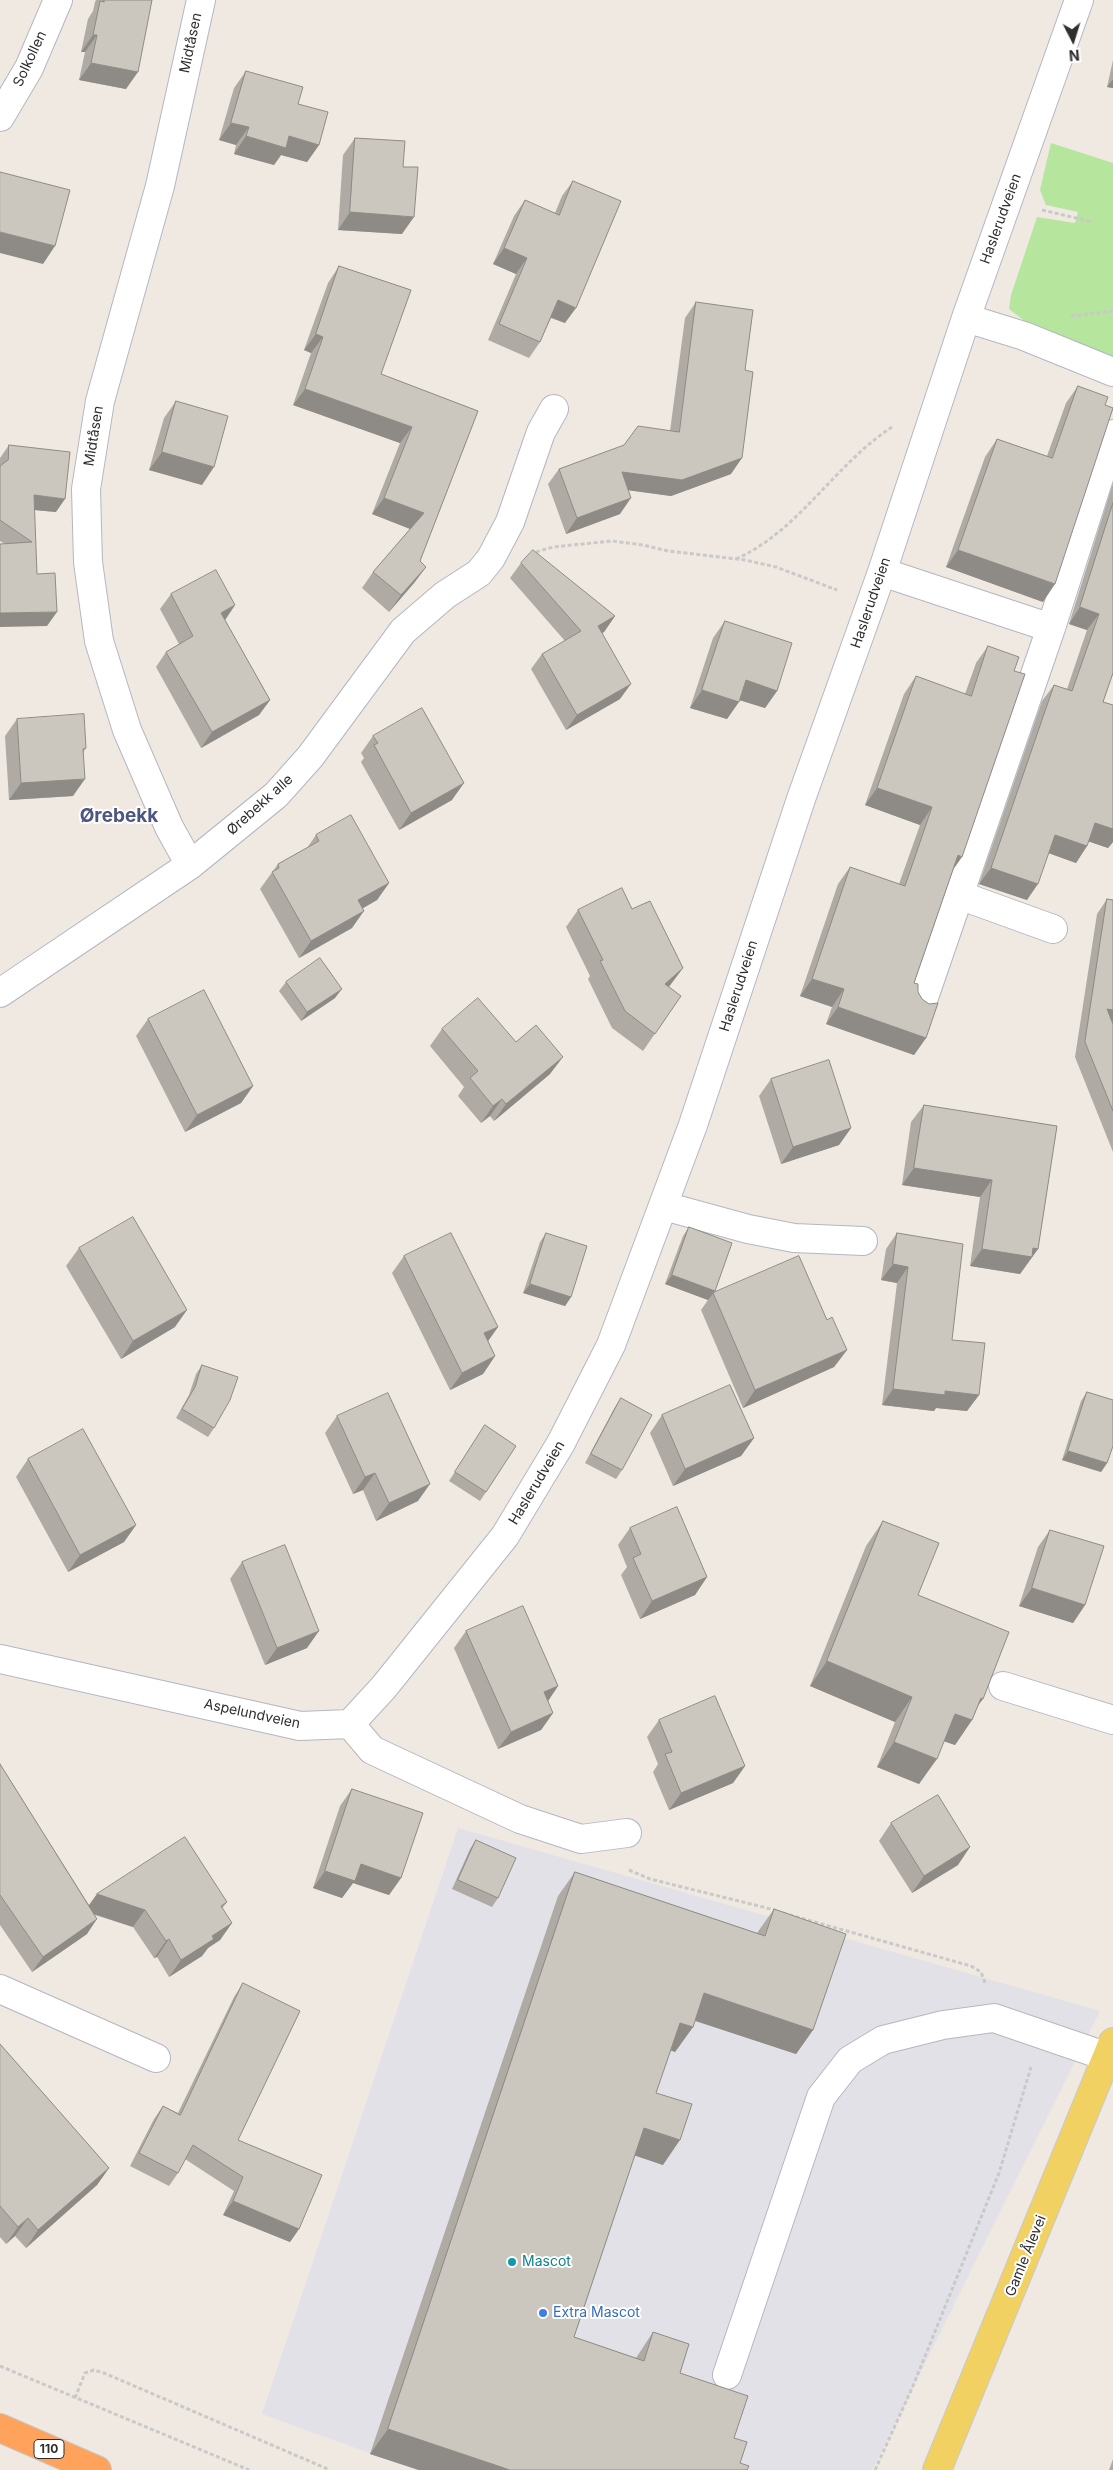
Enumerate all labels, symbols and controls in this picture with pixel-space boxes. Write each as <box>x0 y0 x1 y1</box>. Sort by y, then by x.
street label: Midtåsen <box>176 11 206 75</box>
north arrow <box>1048 15 1098 65</box>
street label: Solkollen <box>10 28 50 90</box>
text: N <box>1068 47 1080 64</box>
street label: Haslerudveien <box>977 172 1025 266</box>
street label: Midtåsen <box>81 404 107 468</box>
street label: Haslerudveien <box>848 555 894 651</box>
street label: Ørebekk alle <box>224 771 296 839</box>
district label: Ørebekk <box>80 805 158 827</box>
street label: Haslerudveien <box>716 938 762 1034</box>
street label: Haslerudveien <box>505 1438 569 1528</box>
street label: Aspelundveien <box>202 1696 302 1732</box>
street label: Gamle Ålevei <box>1002 2213 1050 2299</box>
place label: Mascot <box>522 2254 571 2270</box>
marker: Mascot <box>506 2256 518 2268</box>
place label: Extra Mascot <box>553 2305 640 2321</box>
marker: Extra Mascot <box>537 2307 549 2319</box>
road number: 110 <box>34 2440 64 2458</box>

